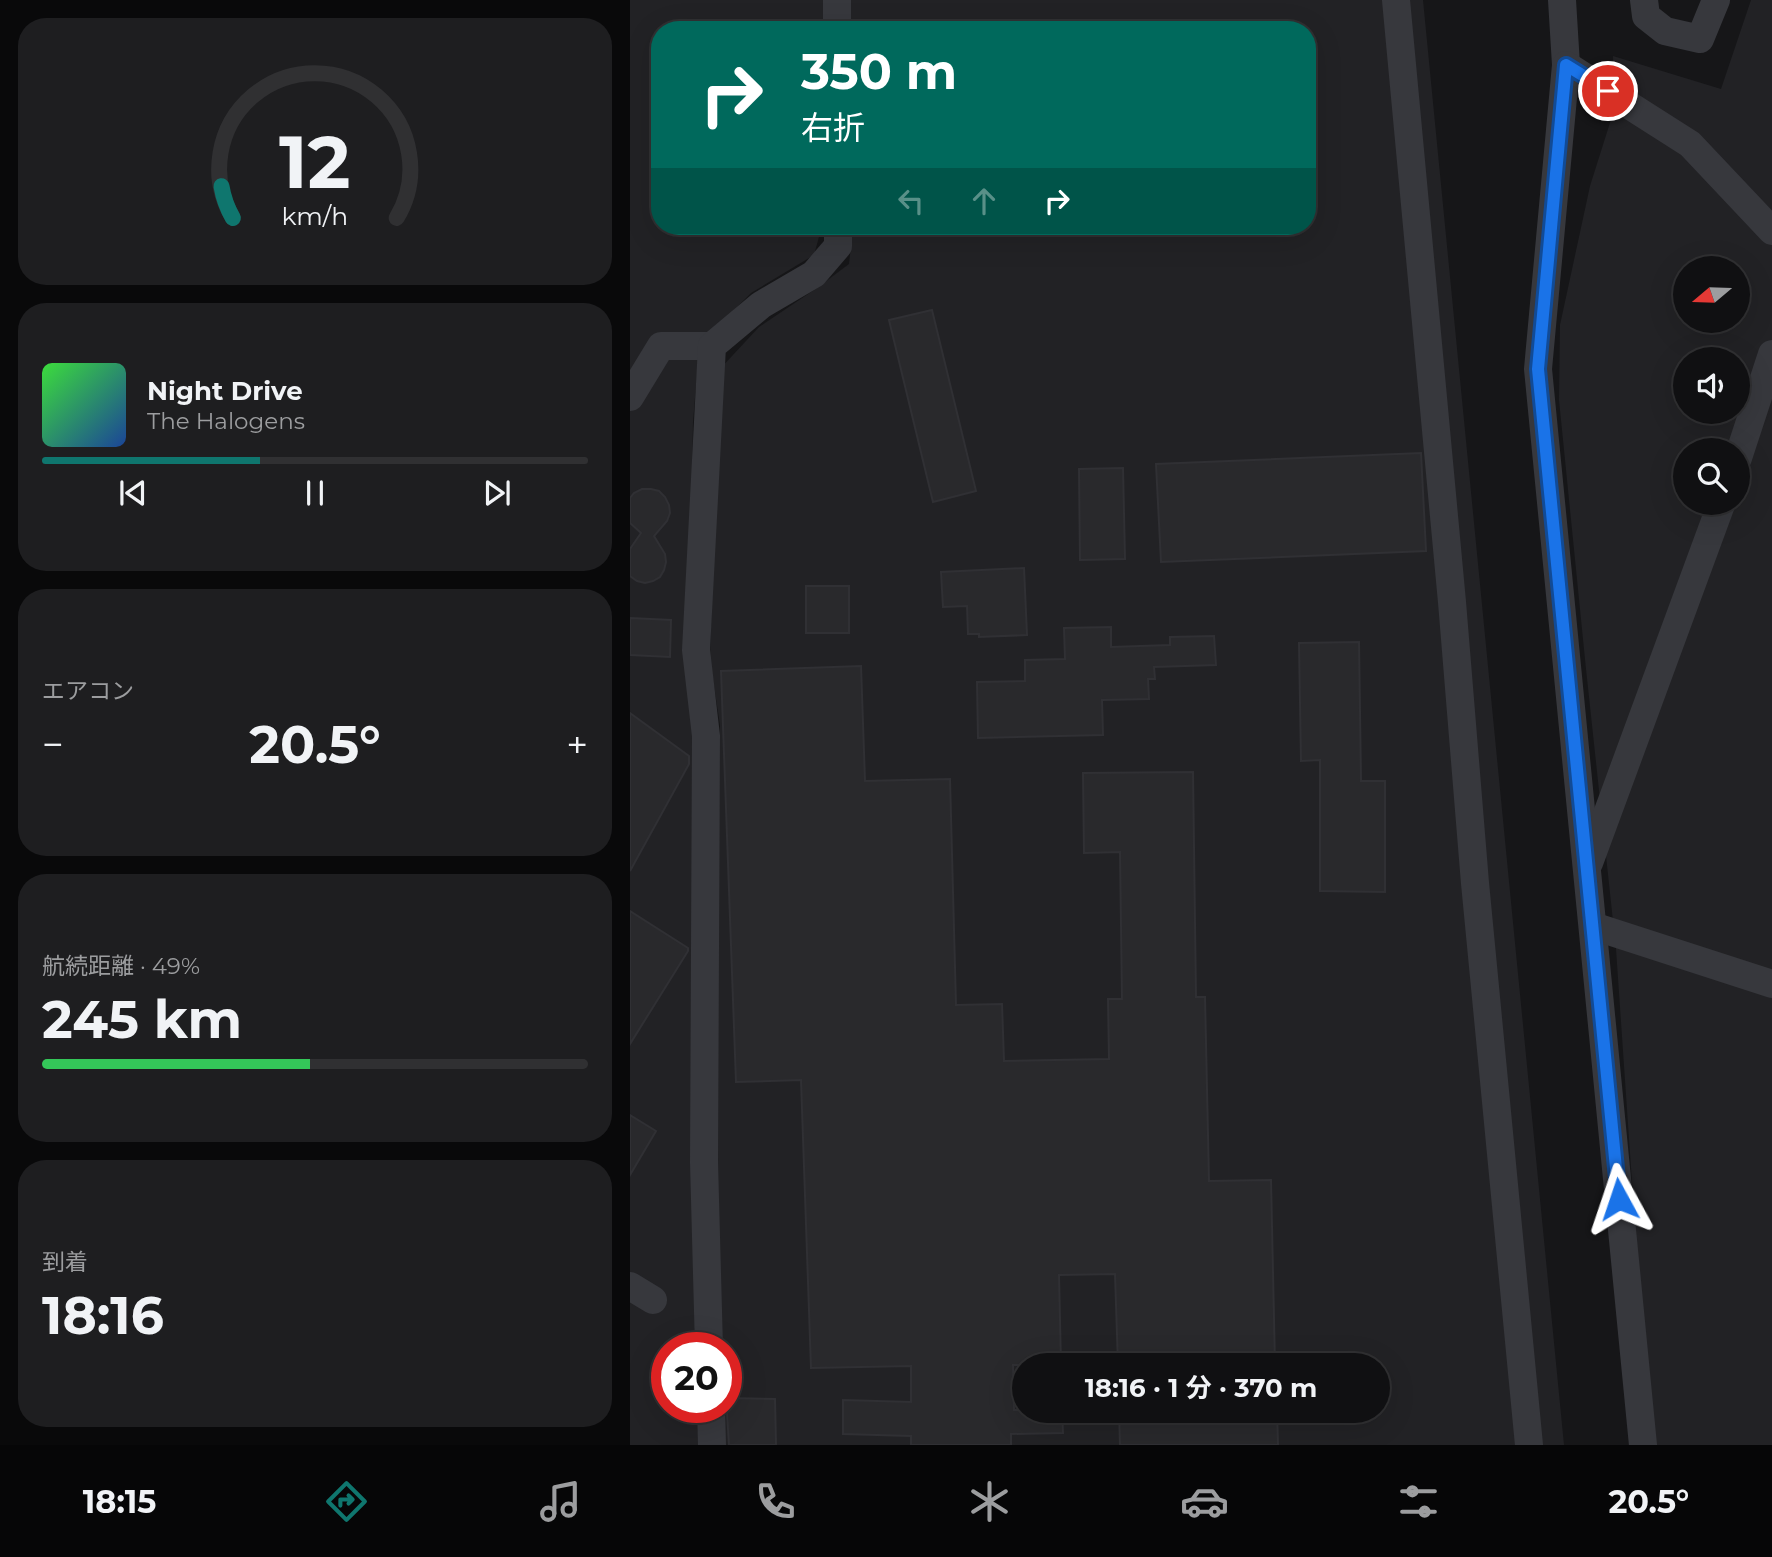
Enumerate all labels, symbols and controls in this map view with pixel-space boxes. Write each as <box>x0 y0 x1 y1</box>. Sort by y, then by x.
text: 350 m <box>801 42 957 101</box>
icon: right <box>686 49 777 140</box>
pin <box>1578 61 1638 121</box>
icon: arrive <box>1589 72 1627 110</box>
text: 右折 <box>801 108 865 147</box>
text: 12 <box>279 118 351 206</box>
icon: left <box>892 182 930 220</box>
icon: ahead <box>965 182 1003 220</box>
icon: right <box>1038 182 1076 220</box>
text: km/h <box>282 201 348 231</box>
north arrow <box>1673 256 1750 332</box>
map controls <box>1673 256 1750 515</box>
button: sound <box>1673 347 1750 424</box>
text: Night Drive <box>147 375 303 407</box>
text: The Halogens <box>147 407 305 435</box>
button: search <box>1673 438 1750 515</box>
icon: previous <box>114 474 152 512</box>
icon: pause <box>296 474 334 512</box>
icon: next <box>478 474 516 512</box>
text: エアコン <box>42 677 134 705</box>
text: 20.5° <box>249 713 381 776</box>
text: − <box>42 721 64 768</box>
text: + <box>566 721 588 768</box>
text: 航続距離 · 49% <box>42 952 200 980</box>
text: 245 km <box>42 988 242 1051</box>
position arrow <box>1582 1162 1656 1236</box>
text: 到着 <box>42 1248 88 1276</box>
text: 18:16 <box>42 1284 164 1347</box>
speed limit sign: 20 <box>651 1332 742 1423</box>
text: 18:16 · 1 分 · 370 m <box>1085 1372 1317 1404</box>
icon: directions <box>322 1477 371 1526</box>
icon: music <box>536 1477 585 1526</box>
icon: phone <box>751 1477 800 1526</box>
icon: climate <box>965 1477 1014 1526</box>
icon: car <box>1180 1477 1229 1526</box>
icon: filters <box>1394 1477 1443 1526</box>
text: 18:15 <box>83 1482 156 1521</box>
text: 20.5° <box>1608 1482 1689 1521</box>

